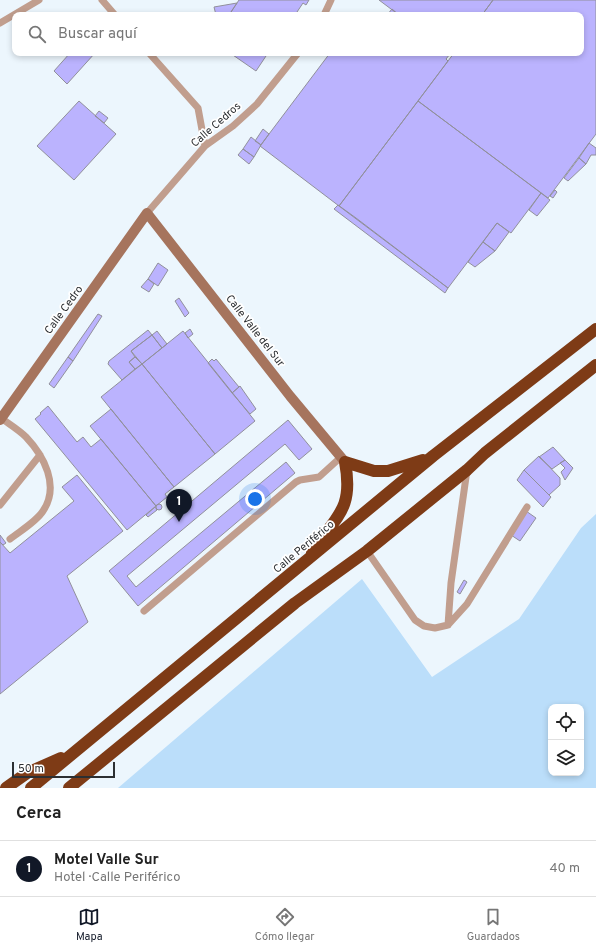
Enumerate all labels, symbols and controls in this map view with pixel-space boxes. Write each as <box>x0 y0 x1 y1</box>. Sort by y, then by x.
search box <box>12 12 584 56</box>
icon: search <box>26 23 48 45</box>
text: Buscar aquí <box>58 25 137 44</box>
street label: Calle Cedros <box>188 99 244 151</box>
street label: Calle Cedro <box>42 283 86 337</box>
street label: Calle Valle del Sur <box>222 292 288 371</box>
pin: 1 <box>166 489 192 522</box>
your location <box>245 489 265 509</box>
street label: Calle Periférico <box>271 517 337 577</box>
map controls <box>548 704 584 776</box>
button: locate <box>548 704 584 740</box>
button: layers <box>548 740 584 776</box>
scale bar <box>12 760 115 779</box>
text: 50 m <box>18 762 44 776</box>
text: Cerca <box>16 803 62 825</box>
text: Motel Valle Sur <box>54 851 159 870</box>
text: 1 <box>26 861 32 877</box>
text: 40 m <box>550 861 580 877</box>
text: Hotel · Calle Periférico <box>54 870 180 886</box>
tab: Mapa <box>76 906 103 944</box>
tab: Cómo llegar <box>255 906 315 944</box>
tab: Guardados <box>467 906 520 944</box>

